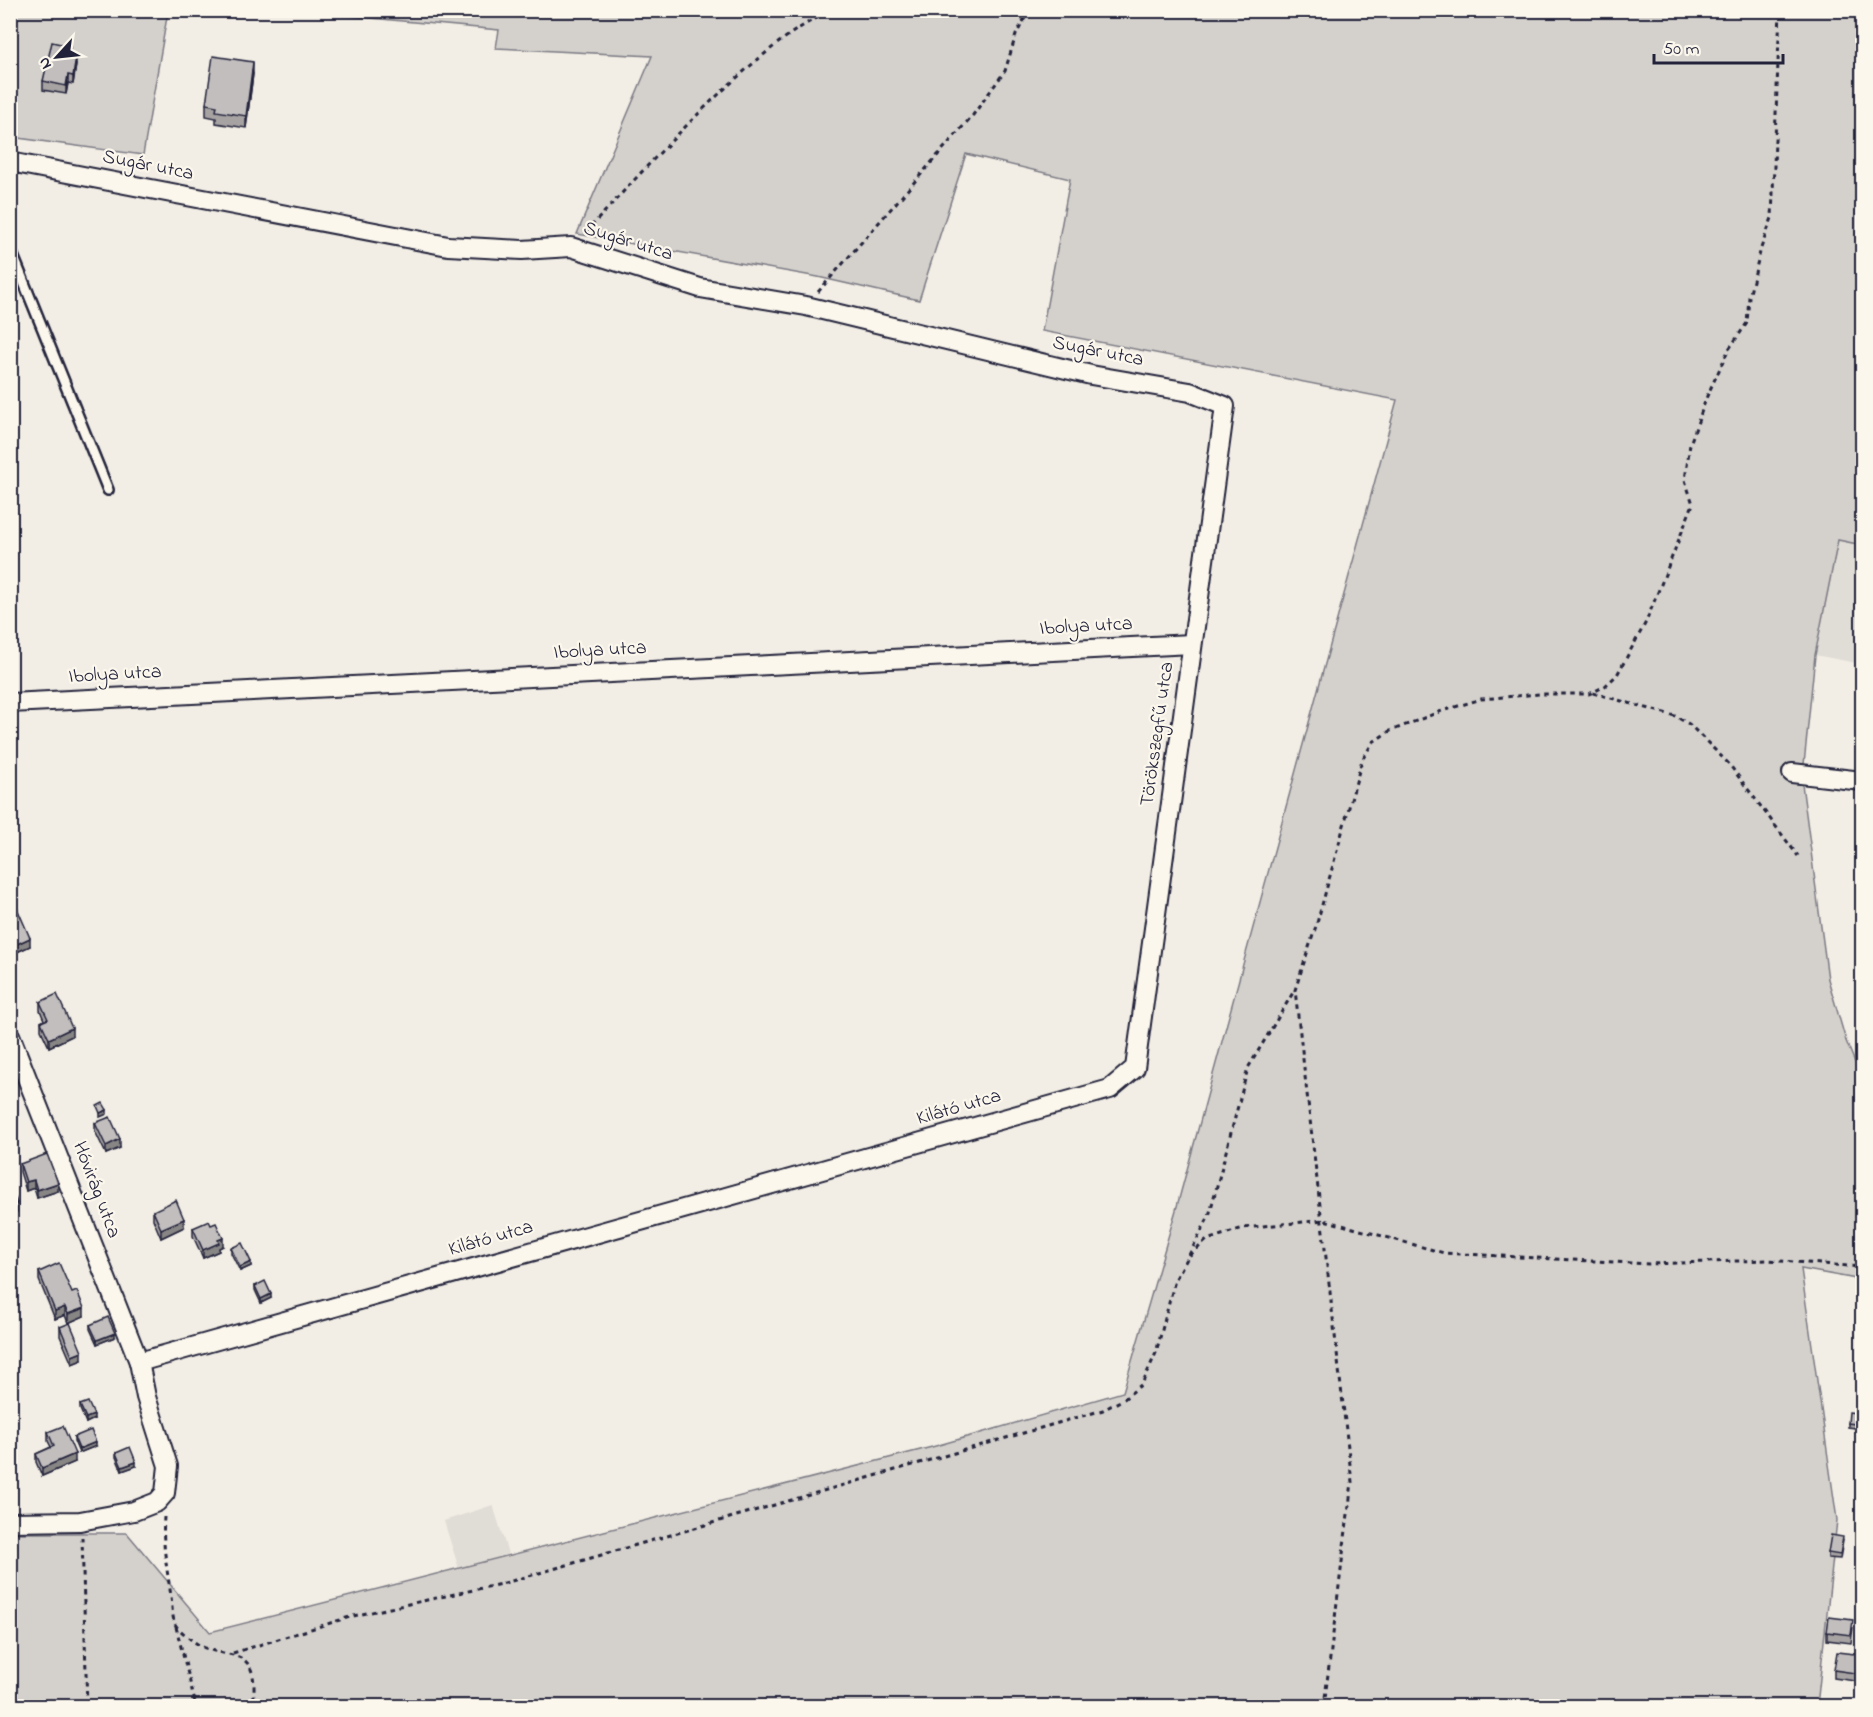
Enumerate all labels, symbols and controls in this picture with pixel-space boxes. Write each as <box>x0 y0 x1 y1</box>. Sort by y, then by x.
north arrow <box>27 27 87 87</box>
scale bar <box>1654 27 1783 65</box>
text: 50 m <box>1663 37 1700 63</box>
text: N <box>32 52 59 73</box>
street label: Sugár utca <box>100 143 196 190</box>
street label: Sugár utca <box>579 215 676 270</box>
street label: Sugár utca <box>1050 329 1146 376</box>
street label: Ibolya utca <box>1039 610 1133 644</box>
street label: Ibolya utca <box>553 634 647 668</box>
street label: Ibolya utca <box>68 658 162 692</box>
street label: Törökszegfű utca <box>1133 660 1183 808</box>
street label: Kilátó utca <box>913 1082 1005 1134</box>
street label: Hóvirág utca <box>63 1137 128 1243</box>
street label: Kilátó utca <box>445 1213 537 1265</box>

